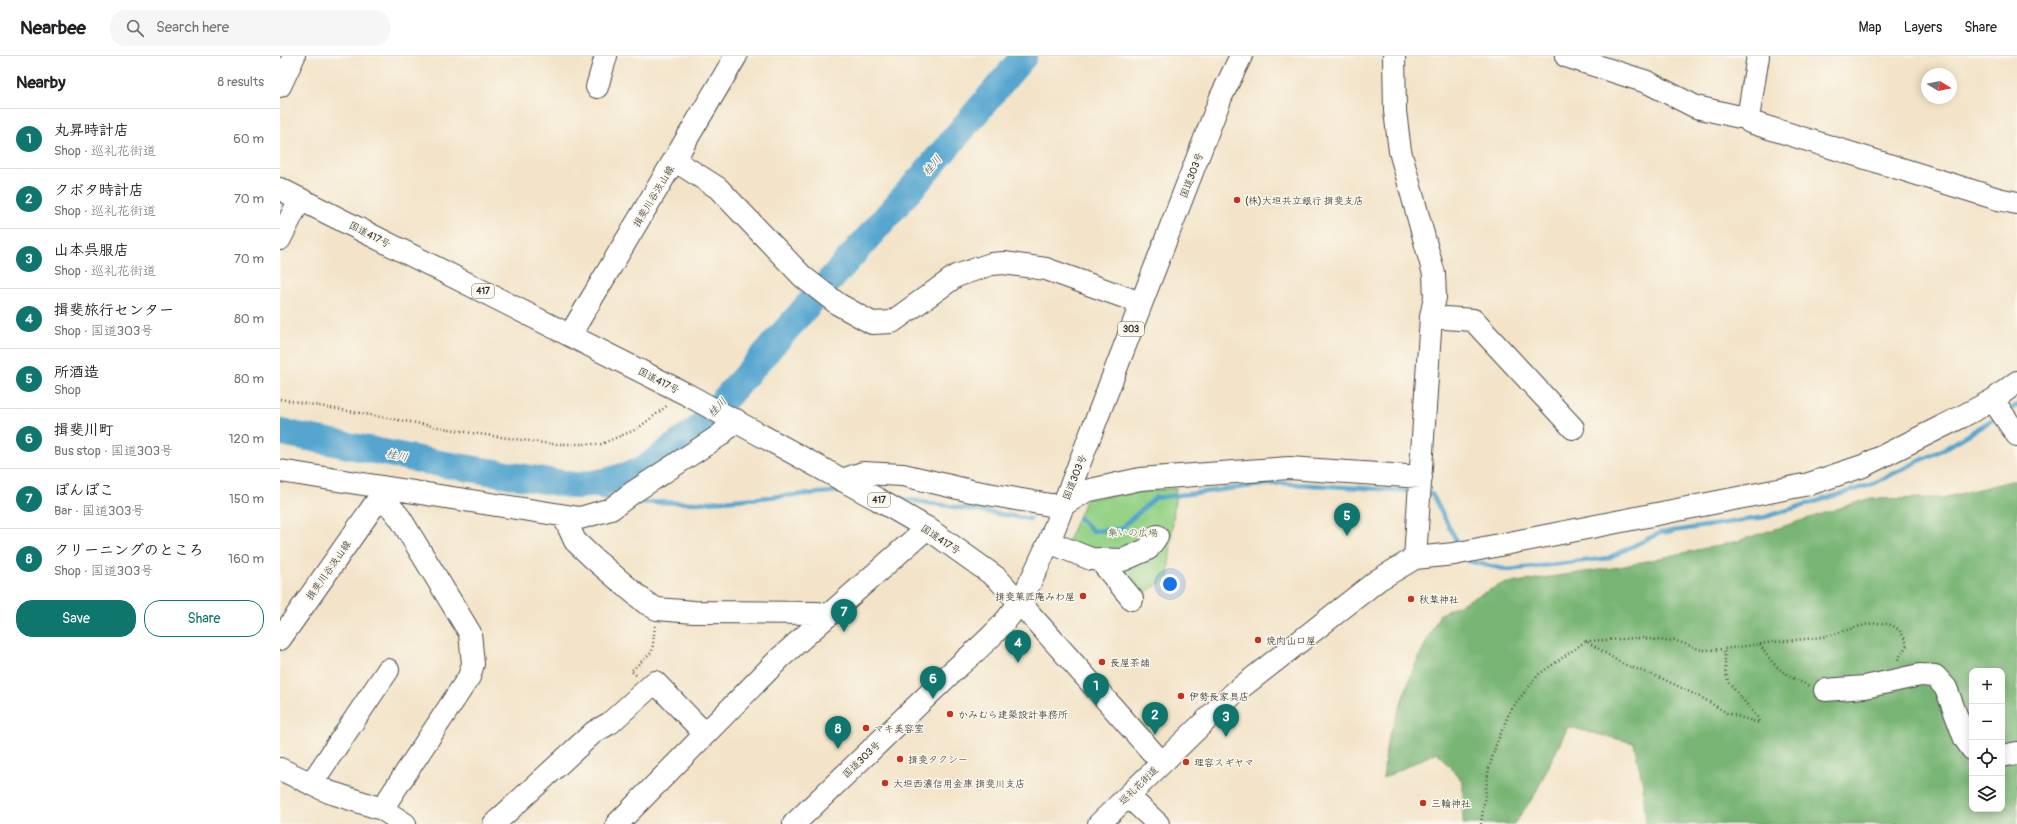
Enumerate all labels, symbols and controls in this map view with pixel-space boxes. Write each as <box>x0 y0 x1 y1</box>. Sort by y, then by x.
search box <box>110 10 390 46</box>
text: Nearbee <box>20 16 86 40</box>
icon: search <box>124 17 146 39</box>
text: Search here <box>156 18 229 37</box>
text: Map <box>1859 19 1882 36</box>
text: Layers <box>1904 19 1942 36</box>
text: Share <box>1964 19 1997 36</box>
north arrow <box>1921 68 1957 104</box>
text: Nearby <box>16 72 65 93</box>
text: 8 results <box>218 74 264 90</box>
text: 丸昇時計店 <box>54 121 129 140</box>
text: 1 <box>26 131 32 147</box>
text: 60 m <box>233 131 264 147</box>
text: Shop · 巡礼花街道 <box>54 143 156 159</box>
street label: 国道303号 <box>1178 151 1206 200</box>
water label: 桂川 <box>920 153 944 178</box>
street label: 揖斐川谷汲山線 <box>631 163 677 230</box>
text: クボタ時計店 <box>54 181 144 200</box>
text: 2 <box>25 191 33 207</box>
text: 70 m <box>234 191 264 207</box>
marker: (株)大垣共立銀行 揖斐支店 <box>1232 195 1242 205</box>
place label: (株)大垣共立銀行 揖斐支店 <box>1245 195 1364 207</box>
text: Shop · 巡礼花街道 <box>54 203 156 219</box>
street label: 国道417号 <box>347 219 392 250</box>
text: 山本呉服店 <box>54 241 129 260</box>
text: 3 <box>25 251 33 267</box>
text: 70 m <box>234 251 264 267</box>
text: Shop · 巡礼花街道 <box>54 263 156 279</box>
road number: 417 <box>472 284 494 298</box>
text: 揖斐旅行センター <box>54 301 174 320</box>
text: 4 <box>25 311 33 327</box>
text: 80 m <box>234 311 264 327</box>
road number: 303 <box>1118 322 1144 336</box>
text: Shop · 国道303号 <box>54 323 153 339</box>
text: 所酒造 <box>54 363 99 382</box>
street label: 国道417号 <box>636 365 681 396</box>
text: 5 <box>25 371 33 387</box>
text: 80 m <box>234 371 264 387</box>
text: Shop <box>54 382 81 398</box>
water label: 桂川 <box>705 395 730 420</box>
text: 揖斐川町 <box>54 421 114 440</box>
text: 6 <box>25 431 33 447</box>
text: 120 m <box>228 431 264 447</box>
text: Bus stop · 国道303号 <box>54 443 173 459</box>
water label: 桂川 <box>385 447 409 464</box>
street label: 国道303号 <box>1060 453 1089 502</box>
text: ぽんぽこ <box>54 481 114 500</box>
text: 7 <box>26 491 32 507</box>
text: 150 m <box>229 491 264 507</box>
road number: 417 <box>868 493 890 507</box>
text: Bar · 国道303号 <box>54 503 144 519</box>
pin: 5 <box>1334 503 1360 536</box>
street label: 国道417号 <box>918 522 962 557</box>
park label: 集いの広場 <box>1108 527 1158 539</box>
street label: 揖斐川谷汲山線 <box>304 538 354 603</box>
text: クリーニングのところ <box>54 541 204 560</box>
text: 8 <box>26 551 32 567</box>
text: 160 m <box>228 551 264 567</box>
text: Shop · 国道303号 <box>54 563 153 579</box>
your location <box>1160 574 1180 594</box>
place label: 揖斐菓匠庵みわ屋 <box>995 591 1075 603</box>
marker: 揖斐菓匠庵みわ屋 <box>1078 591 1088 601</box>
marker: 秋葉神社 <box>1406 594 1416 604</box>
place label: 秋葉神社 <box>1419 594 1459 606</box>
pin: 7 <box>831 599 857 632</box>
button: Save <box>16 600 136 637</box>
button: Share <box>144 600 264 637</box>
pin: 4 <box>1005 630 1031 663</box>
marker: 焼肉山口屋 <box>1253 635 1263 645</box>
place label: 焼肉山口屋 <box>1266 635 1316 647</box>
marker: 長屋茶舗 <box>1097 657 1107 667</box>
place label: 長屋茶舗 <box>1110 657 1150 669</box>
pin: 6 <box>920 666 946 699</box>
map controls <box>1969 668 2005 812</box>
button: + <box>1969 668 2005 704</box>
pin: 1 <box>1083 673 1109 706</box>
marker: 伊勢長家具店 <box>1176 691 1186 701</box>
place label: 伊勢長家具店 <box>1189 691 1249 703</box>
pin: 2 <box>1142 702 1168 735</box>
pin: 3 <box>1213 704 1239 737</box>
button: − <box>1969 704 2005 740</box>
marker: かみむら建築設計事務所 <box>945 709 955 719</box>
place label: かみむら建築設計事務所 <box>958 709 1068 721</box>
pin: 8 <box>825 716 851 749</box>
marker: マキ美容室 <box>861 723 871 733</box>
place label: マキ美容室 <box>874 723 924 735</box>
street label: 国道303号 <box>840 739 883 781</box>
button: locate <box>1969 740 2005 776</box>
marker: 揖斐タクシー <box>895 754 905 764</box>
place label: 揖斐タクシー <box>908 754 968 766</box>
marker: 理容スギヤマ <box>1181 757 1191 767</box>
place label: 理容スギヤマ <box>1194 757 1254 769</box>
street label: 巡礼花街道 <box>1117 764 1161 807</box>
button: layers <box>1969 776 2005 812</box>
marker: 大垣西濃信用金庫 揖斐川支店 <box>880 778 890 788</box>
place label: 大垣西濃信用金庫 揖斐川支店 <box>893 778 1025 790</box>
marker: 三輪神社 <box>1418 798 1428 808</box>
place label: 三輪神社 <box>1431 798 1471 810</box>

